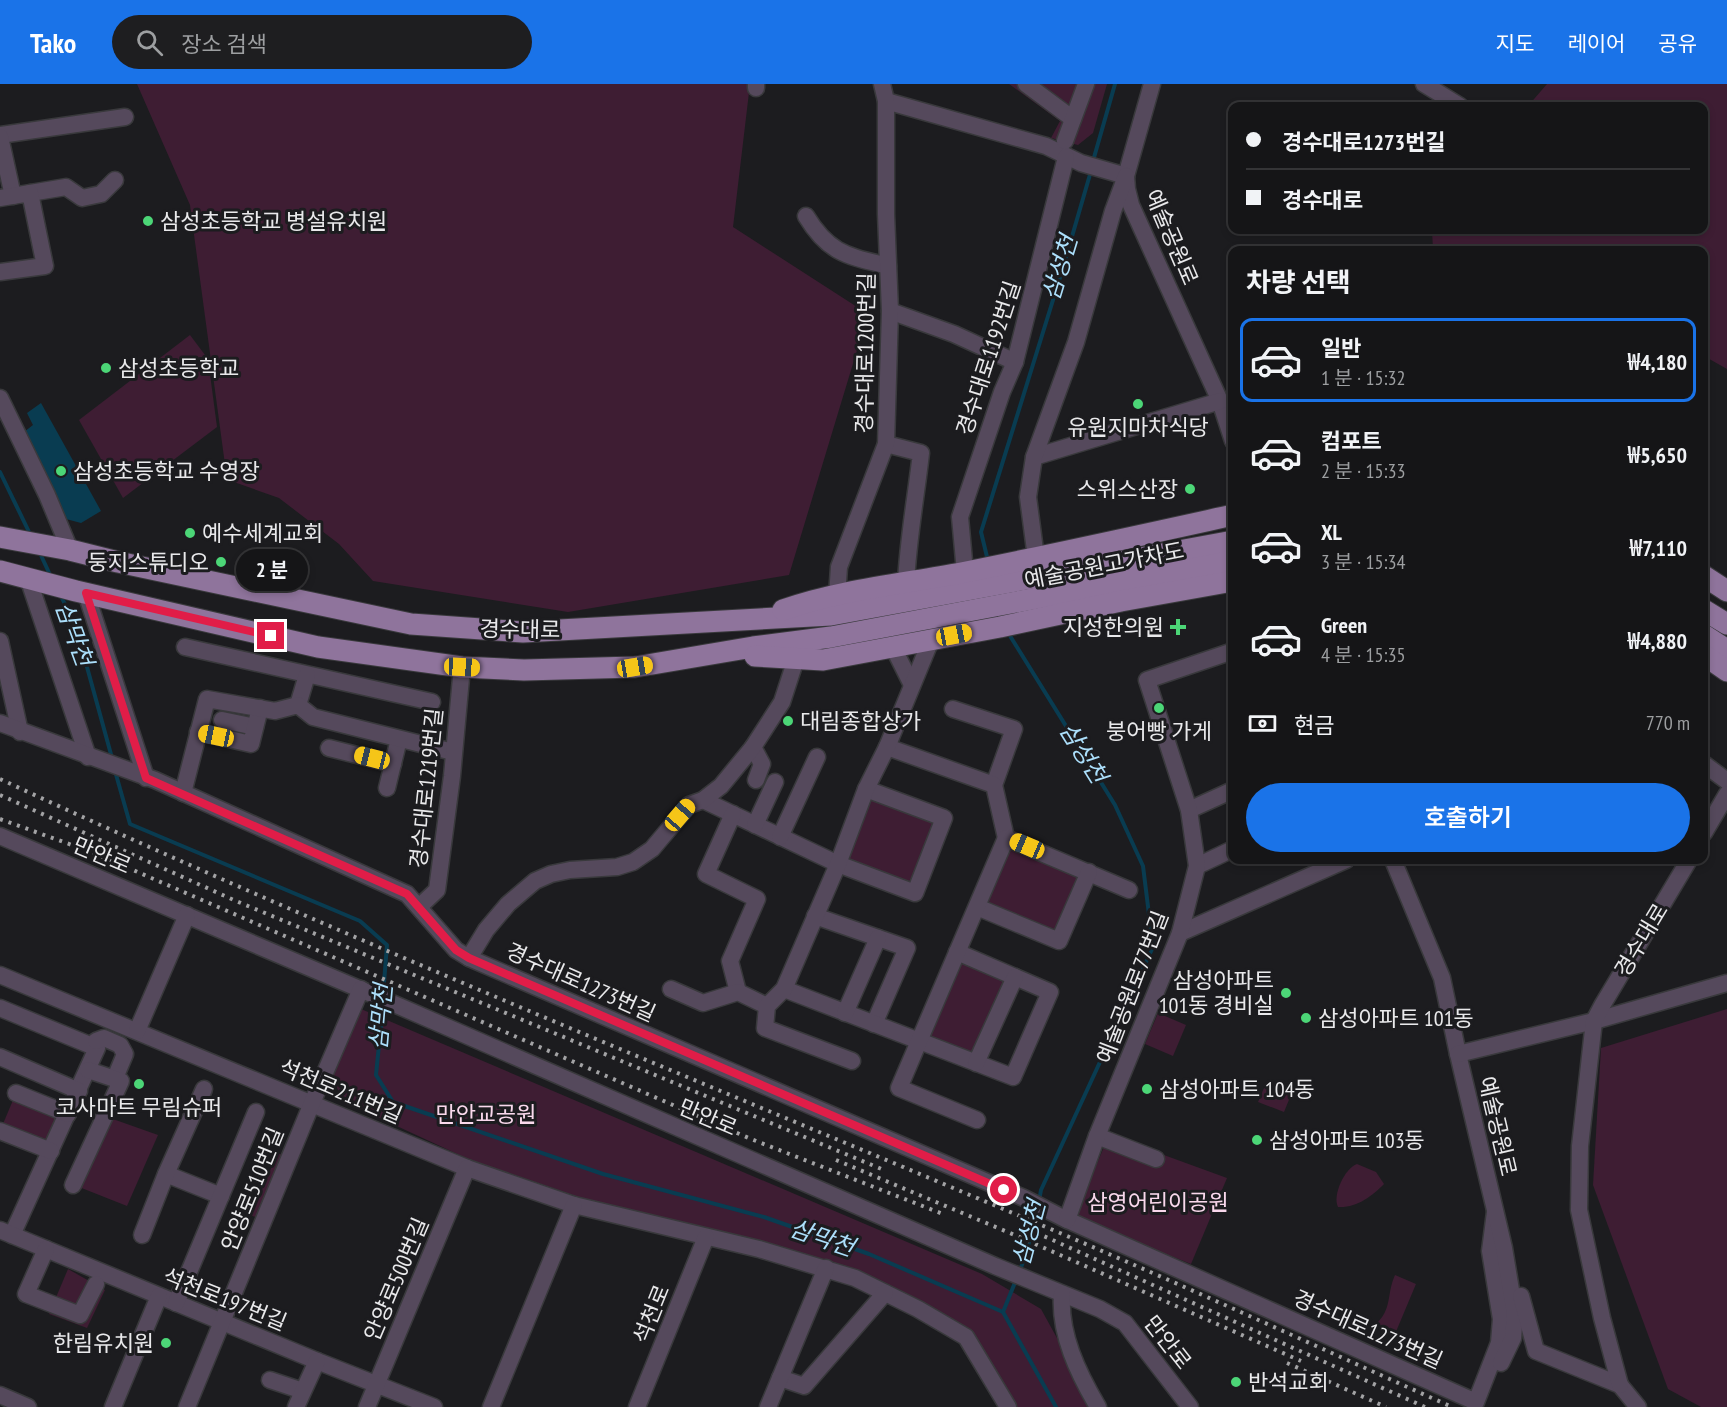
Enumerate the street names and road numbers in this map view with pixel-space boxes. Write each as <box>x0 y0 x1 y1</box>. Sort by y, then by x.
street label: 예술공원로 <box>1139 185 1205 289</box>
street label: 경수대로1200번길 <box>850 272 880 434</box>
street label: 경수대로1192번길 <box>950 277 1026 439</box>
street label: 예술공원고가차도 <box>1022 536 1186 594</box>
street label: 경수대로 <box>479 614 561 644</box>
street label: 경수대로1219번길 <box>404 706 448 870</box>
street label: 만안로 <box>69 830 135 880</box>
street label: 경수대로 <box>1608 898 1674 982</box>
street label: 예술공원로77번길 <box>1090 907 1174 1067</box>
street label: 경수대로1273번길 <box>502 936 660 1028</box>
street label: 석천로211번길 <box>275 1053 407 1129</box>
street label: 예술공원로 <box>1473 1074 1523 1178</box>
street label: 만안로 <box>675 1092 741 1142</box>
street label: 안양로510번길 <box>215 1123 289 1255</box>
street label: 안양로500번길 <box>358 1213 434 1345</box>
street label: 석천로197번길 <box>159 1262 291 1336</box>
street label: 석천로 <box>627 1281 675 1347</box>
street label: 경수대로1273번길 <box>1289 1283 1447 1375</box>
street label: 만안로 <box>1138 1309 1198 1375</box>

